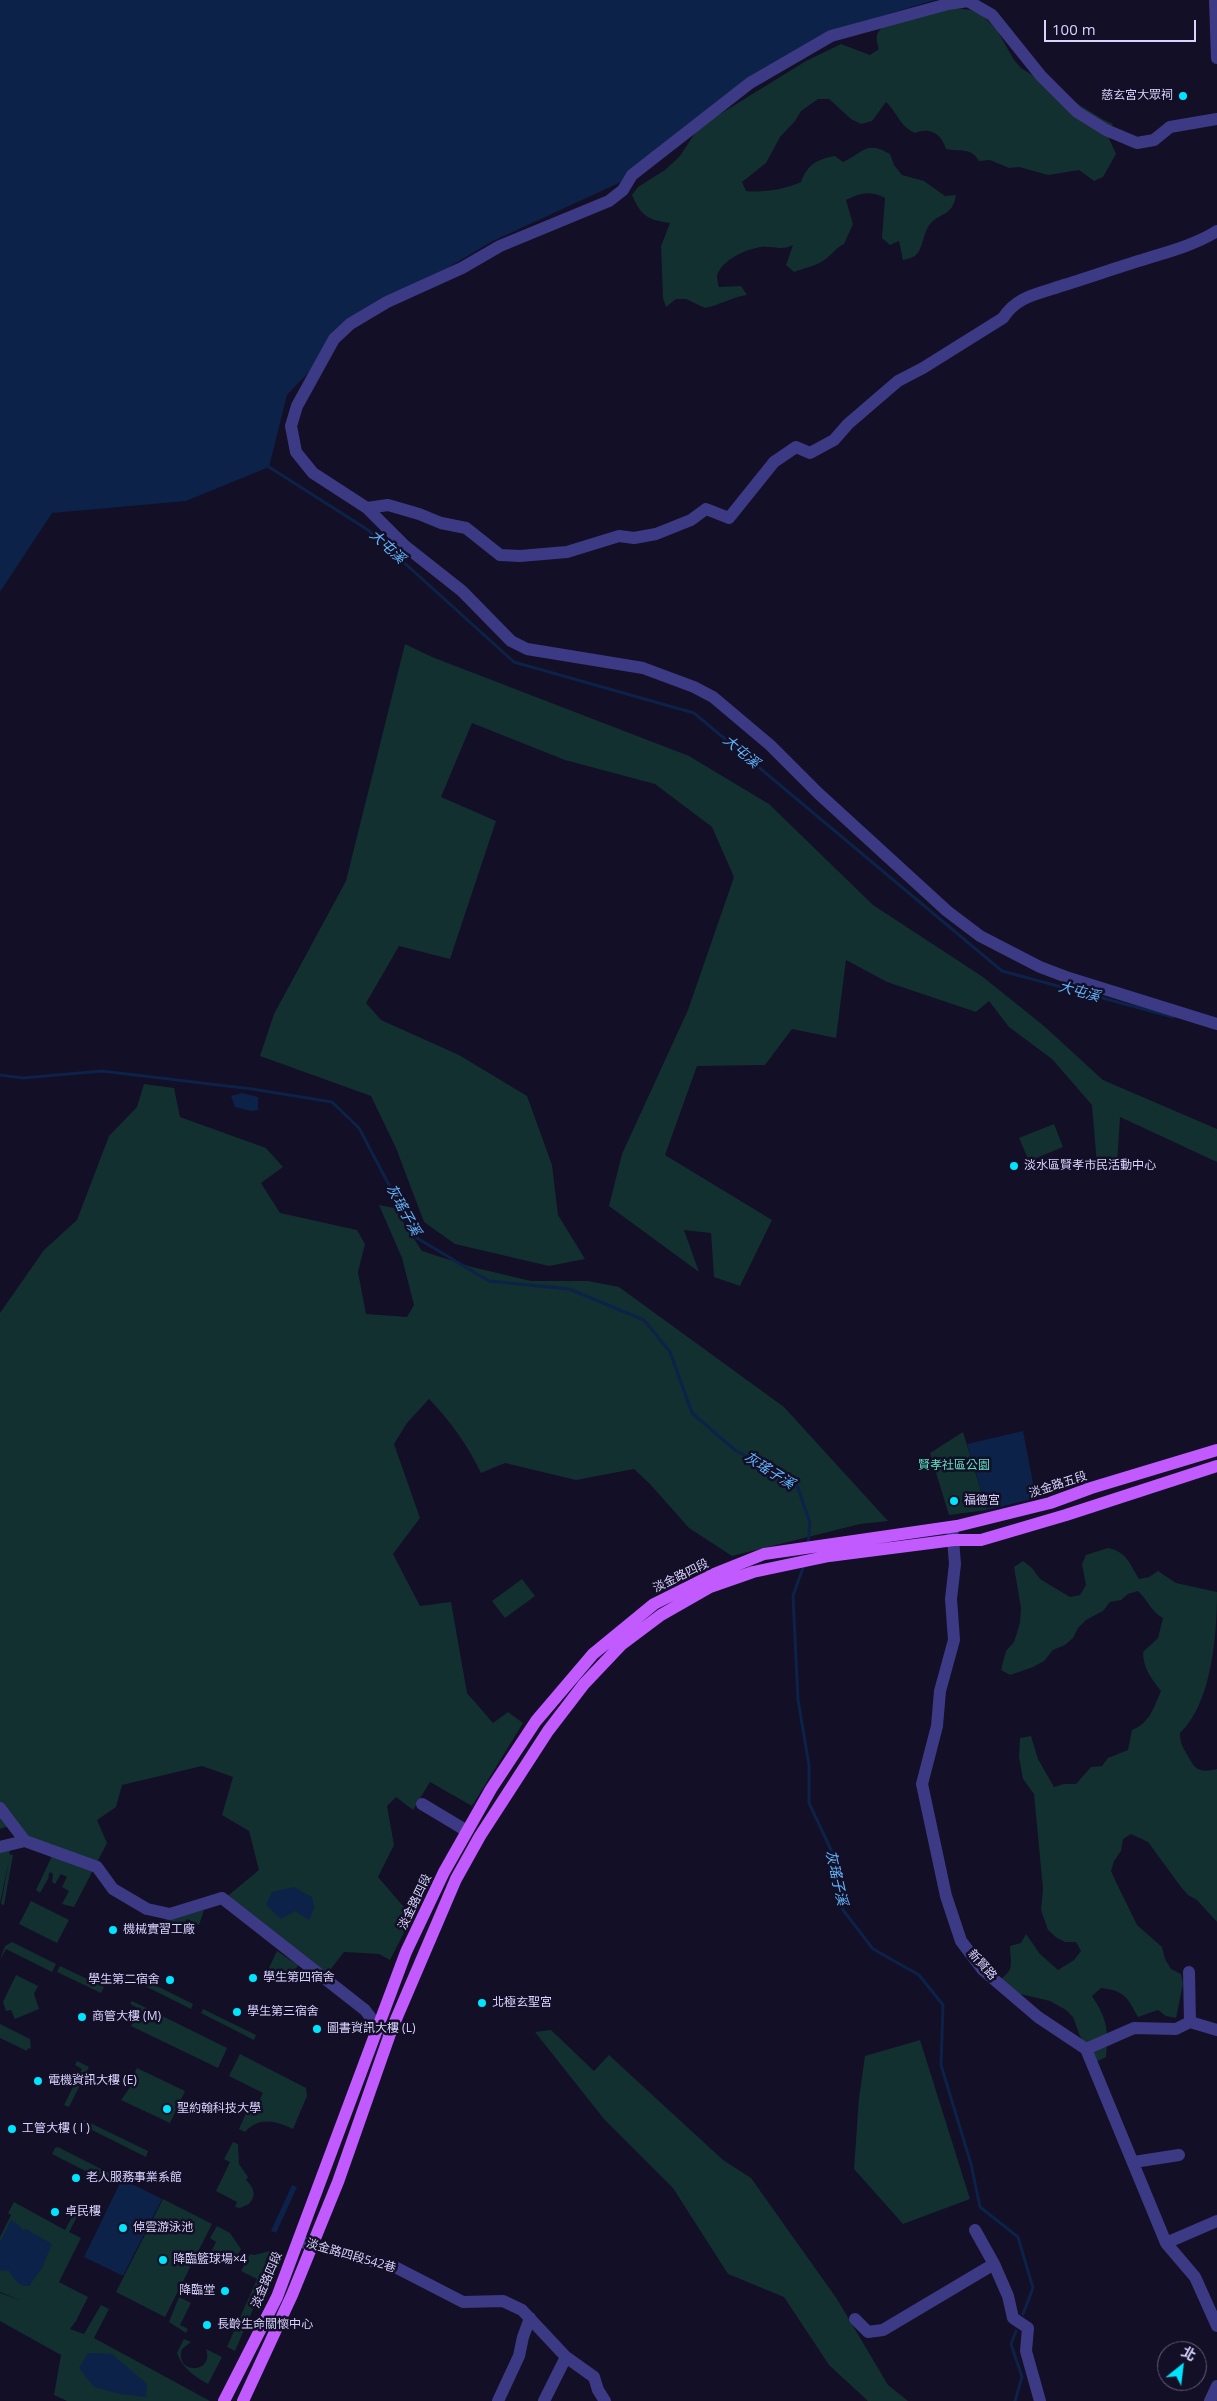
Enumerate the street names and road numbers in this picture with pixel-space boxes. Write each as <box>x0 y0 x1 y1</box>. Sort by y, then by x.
street label: 淡金路五段 <box>1027 1469 1089 1501</box>
street label: 淡金路四段 <box>651 1556 711 1596</box>
street label: 淡金路四段 <box>395 1872 435 1932</box>
street label: 新賢路 <box>965 1947 999 1983</box>
street label: 淡金路四段542巷 <box>305 2236 397 2276</box>
street label: 淡金路四段 <box>249 2250 285 2310</box>

